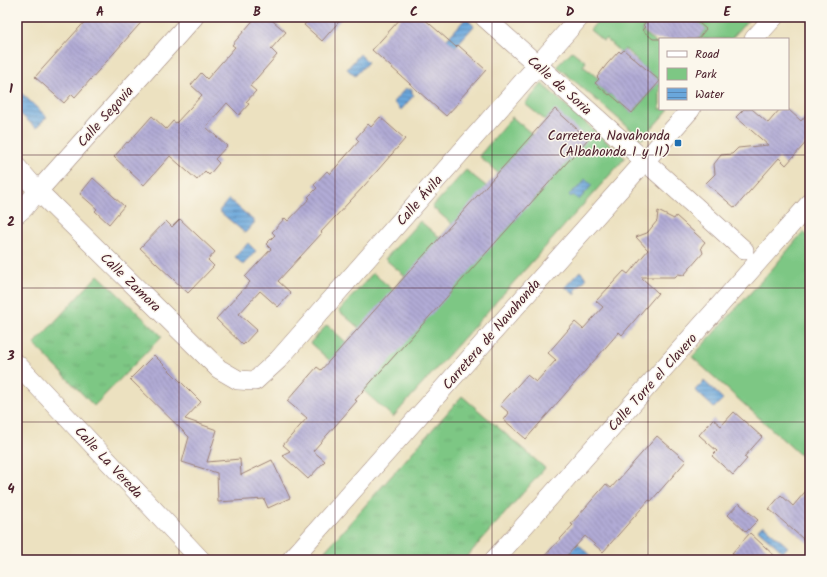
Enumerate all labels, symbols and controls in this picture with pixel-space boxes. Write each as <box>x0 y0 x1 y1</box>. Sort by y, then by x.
text: A <box>96 2 104 23</box>
text: B <box>253 2 261 23</box>
text: C <box>410 2 418 23</box>
text: D <box>566 2 575 23</box>
text: E <box>723 2 731 23</box>
legend <box>659 38 789 110</box>
text: Road <box>695 45 720 64</box>
street label: Calle de Soria <box>522 50 597 121</box>
text: Park <box>695 65 717 84</box>
text: 1 <box>9 79 13 100</box>
street label: Calle Segovia <box>72 81 139 152</box>
text: Water <box>695 85 725 104</box>
place label: Carretera Navahonda (Albahonda I y II) <box>548 125 670 163</box>
marker: Carretera Navahonda (Albahonda I y II) <box>673 138 683 148</box>
street label: Calle Ávila <box>391 170 448 231</box>
text: 2 <box>7 212 15 233</box>
street label: Calle Zamora <box>95 248 166 318</box>
street label: Carretera de Navahonda <box>437 274 546 395</box>
street label: Calle Torre el Clavero <box>603 329 703 437</box>
text: 3 <box>6 346 15 367</box>
street label: Calle La Vereda <box>69 422 148 504</box>
text: 4 <box>7 479 15 500</box>

